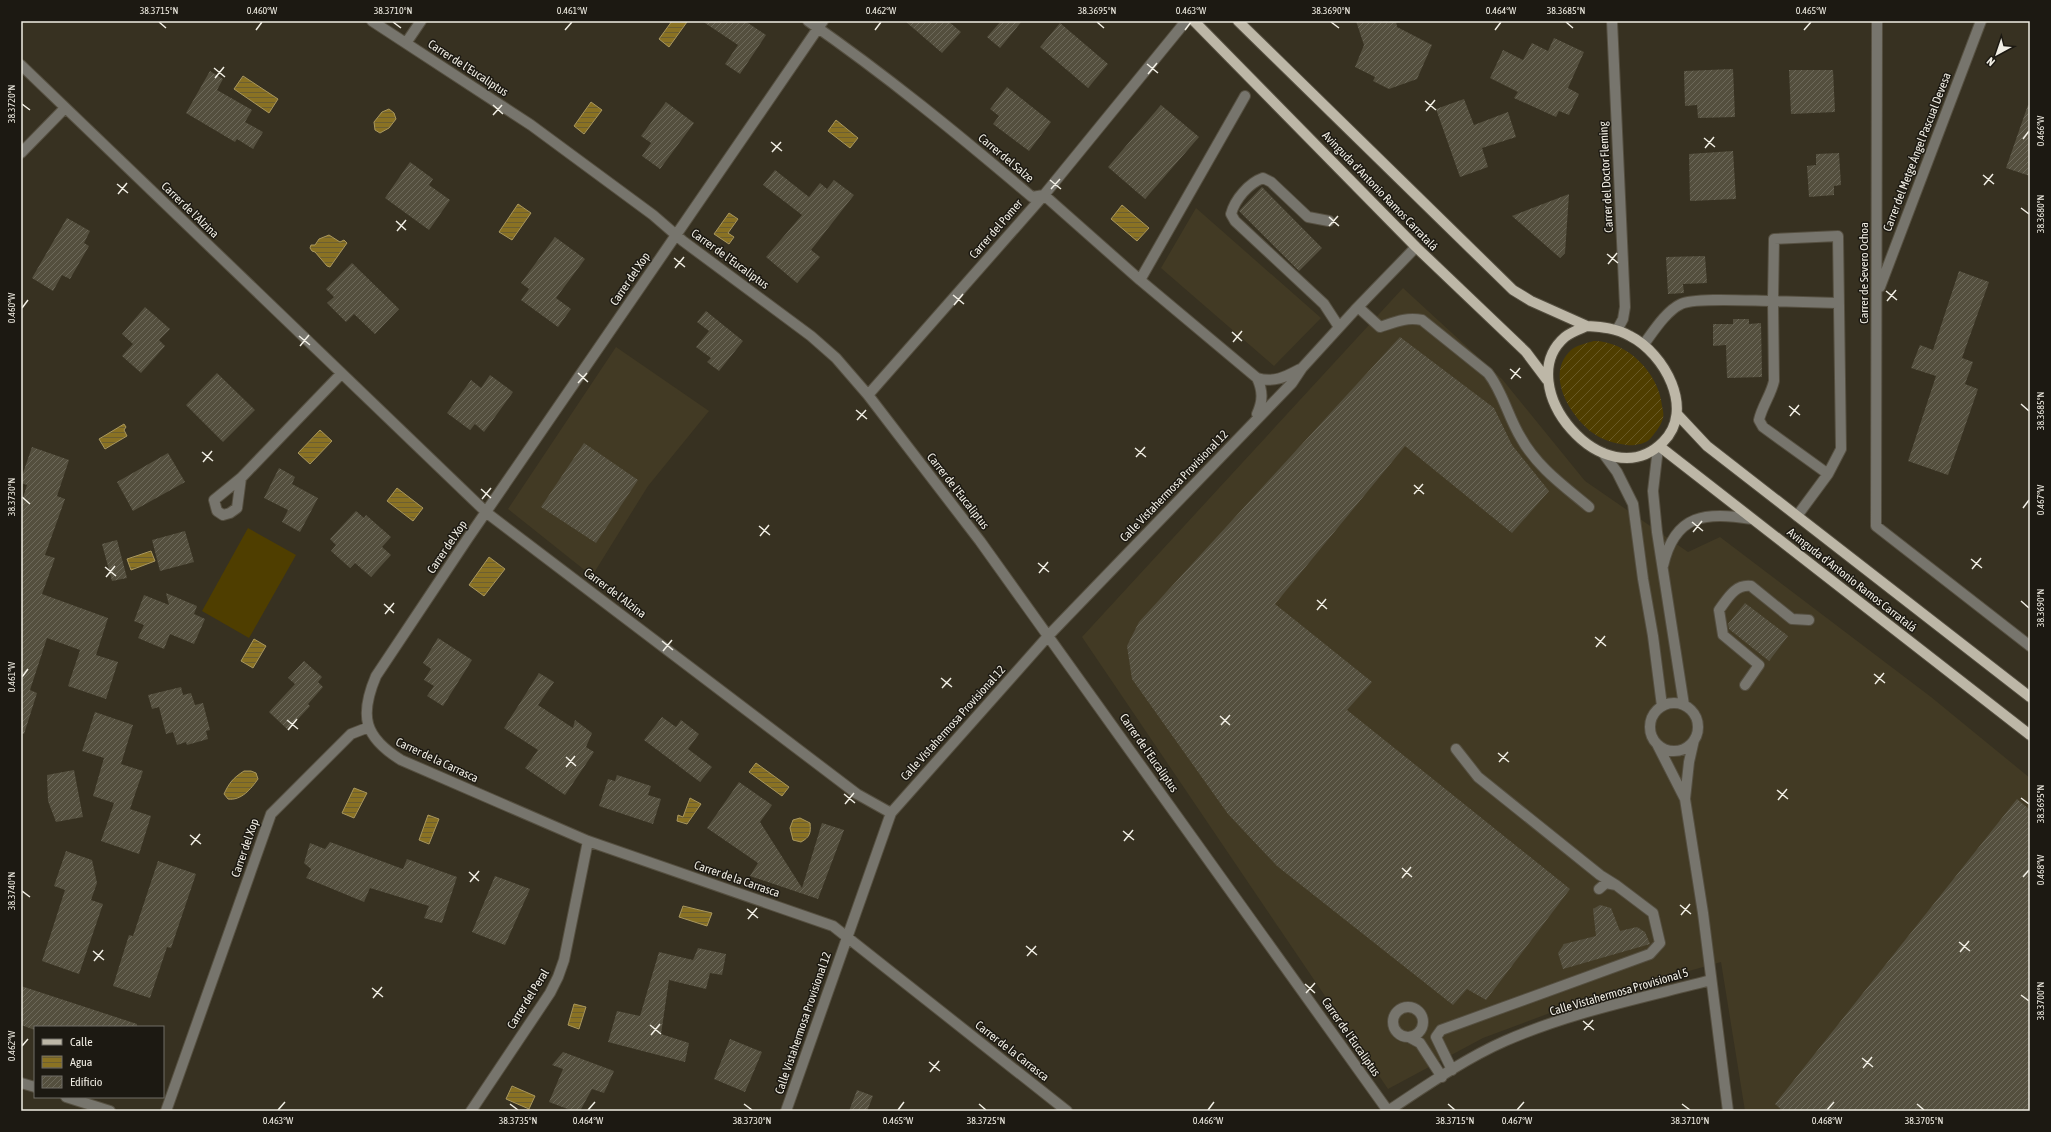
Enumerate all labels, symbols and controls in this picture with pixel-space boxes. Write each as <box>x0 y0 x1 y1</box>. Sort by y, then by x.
text: 38.3715°N <box>140 5 178 16</box>
text: 0.460°W <box>247 5 278 16</box>
text: 38.3710°N <box>374 5 412 16</box>
text: 0.461°W <box>557 5 588 16</box>
text: 0.462°W <box>866 5 897 16</box>
text: 38.3695°N <box>1078 5 1116 16</box>
text: 0.463°W <box>1176 5 1207 16</box>
text: 38.3690°N <box>1312 5 1350 16</box>
text: 0.464°W <box>1486 5 1517 16</box>
text: 38.3685°N <box>1547 5 1585 16</box>
text: 0.465°W <box>1796 5 1827 16</box>
north arrow <box>1977 34 2017 74</box>
street label: Carrer de l'Eucaliptus <box>425 37 511 99</box>
text: N <box>1984 55 1997 68</box>
street label: Carrer del Metge Ángel Pascual Devesa <box>1880 71 1954 233</box>
text: 38.3720°N <box>6 85 17 123</box>
text: 0.466°W <box>2035 115 2046 146</box>
street label: Carrer del Doctor Fleming <box>1596 120 1616 233</box>
street label: Avinguda d'Antonio Ramos Carratalá <box>1319 128 1441 254</box>
street label: Carrer del Salze <box>975 131 1037 185</box>
street label: Carrer de l'Alzina <box>158 179 222 241</box>
text: 38.3680°N <box>2035 195 2046 233</box>
street label: Carrer del Pomer <box>967 196 1026 261</box>
street label: Carrer de Severo Ochoa <box>1857 222 1871 324</box>
street label: Carrer de l'Eucaliptus <box>688 226 772 292</box>
street label: Carrer del Xop <box>607 249 653 308</box>
text: 0.460°W <box>6 292 17 323</box>
text: 38.3685°N <box>2035 392 2046 430</box>
street label: Calle Vistahermosa Provisional 12 <box>1117 427 1231 545</box>
street label: Carrer de l'Eucaliptus <box>924 450 992 532</box>
text: 38.3730°N <box>6 478 17 516</box>
text: 0.467°W <box>2035 484 2046 515</box>
street label: Carrer del Xop <box>424 517 470 576</box>
street label: Avinguda d'Antonio Ramos Carratalá <box>1784 525 1920 635</box>
street label: Carrer de l'Alzina <box>581 565 649 621</box>
text: 38.3690°N <box>2035 589 2046 627</box>
text: 0.461°W <box>6 661 17 692</box>
street label: Calle Vistahermosa Provisional 12 <box>898 663 1008 783</box>
street label: Carrer de l'Eucaliptus <box>1117 711 1181 795</box>
street label: Carrer de la Carrasca <box>393 735 481 785</box>
text: 38.3695°N <box>2035 785 2046 823</box>
street label: Carrer del Xop <box>228 816 262 879</box>
text: 0.468°W <box>2035 854 2046 885</box>
street label: Carrer de la Carrasca <box>692 858 782 900</box>
text: 38.3740°N <box>6 872 17 910</box>
street label: Calle Vistahermosa Provisional 12 <box>772 950 834 1096</box>
street label: Calle Vistahermosa Provisional 5 <box>1548 965 1690 1019</box>
street label: Carrer del Peral <box>504 966 552 1032</box>
text: 38.3700°N <box>2035 982 2046 1020</box>
street label: Carrer de l'Eucaliptus <box>1319 995 1383 1079</box>
street label: Carrer de la Carrasca <box>972 1018 1052 1084</box>
legend <box>34 1026 164 1098</box>
text: 0.462°W <box>6 1030 17 1061</box>
text: Calle <box>70 1035 93 1049</box>
text: Agua <box>70 1055 92 1069</box>
text: Edificio <box>70 1075 103 1089</box>
text: 0.463°W <box>263 1115 294 1126</box>
text: 38.3735°N <box>499 1115 537 1126</box>
text: 0.464°W <box>573 1115 604 1126</box>
text: 38.3730°N <box>733 1115 771 1126</box>
text: 0.465°W <box>883 1115 914 1126</box>
text: 38.3725°N <box>967 1115 1005 1126</box>
text: 0.466°W <box>1193 1115 1224 1126</box>
text: 38.3715°N <box>1436 1115 1474 1126</box>
text: 0.467°W <box>1502 1115 1533 1126</box>
text: 38.3710°N <box>1671 1115 1709 1126</box>
text: 0.468°W <box>1812 1115 1843 1126</box>
text: 38.3705°N <box>1905 1115 1943 1126</box>

